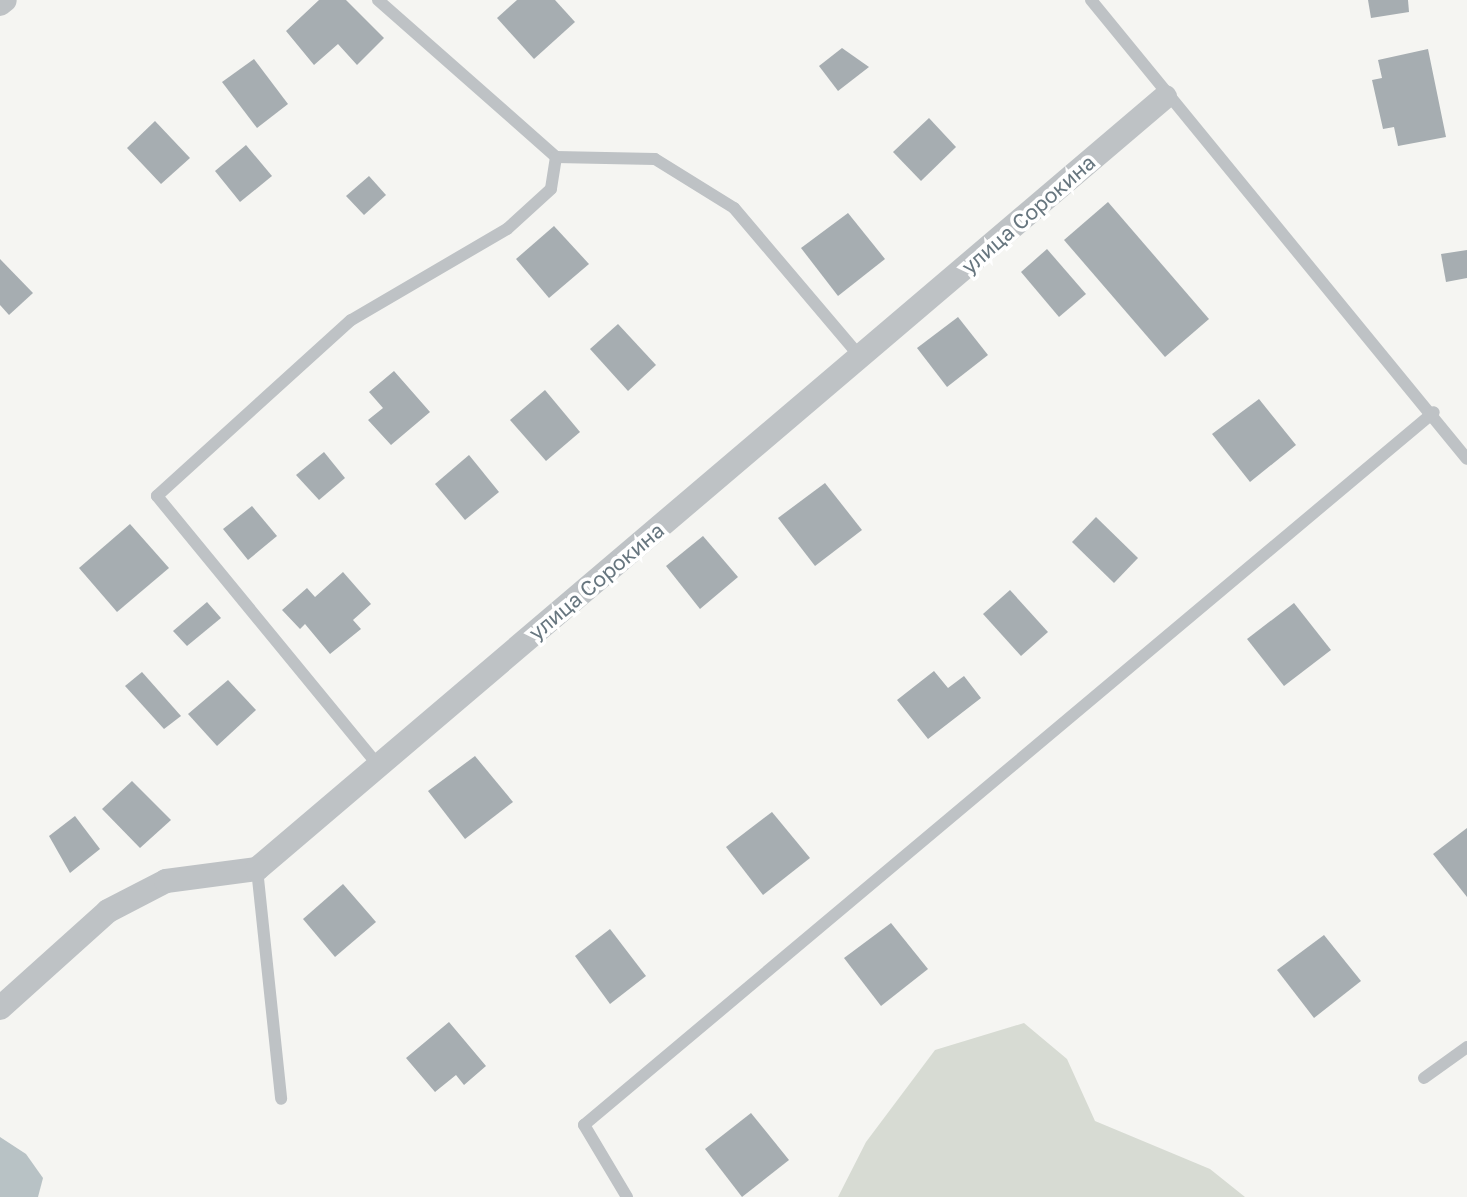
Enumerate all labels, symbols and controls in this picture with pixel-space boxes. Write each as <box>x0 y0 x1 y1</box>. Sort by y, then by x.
street label: улица Сорокина <box>956 149 1100 279</box>
street label: улица Сорокина <box>523 517 669 645</box>

